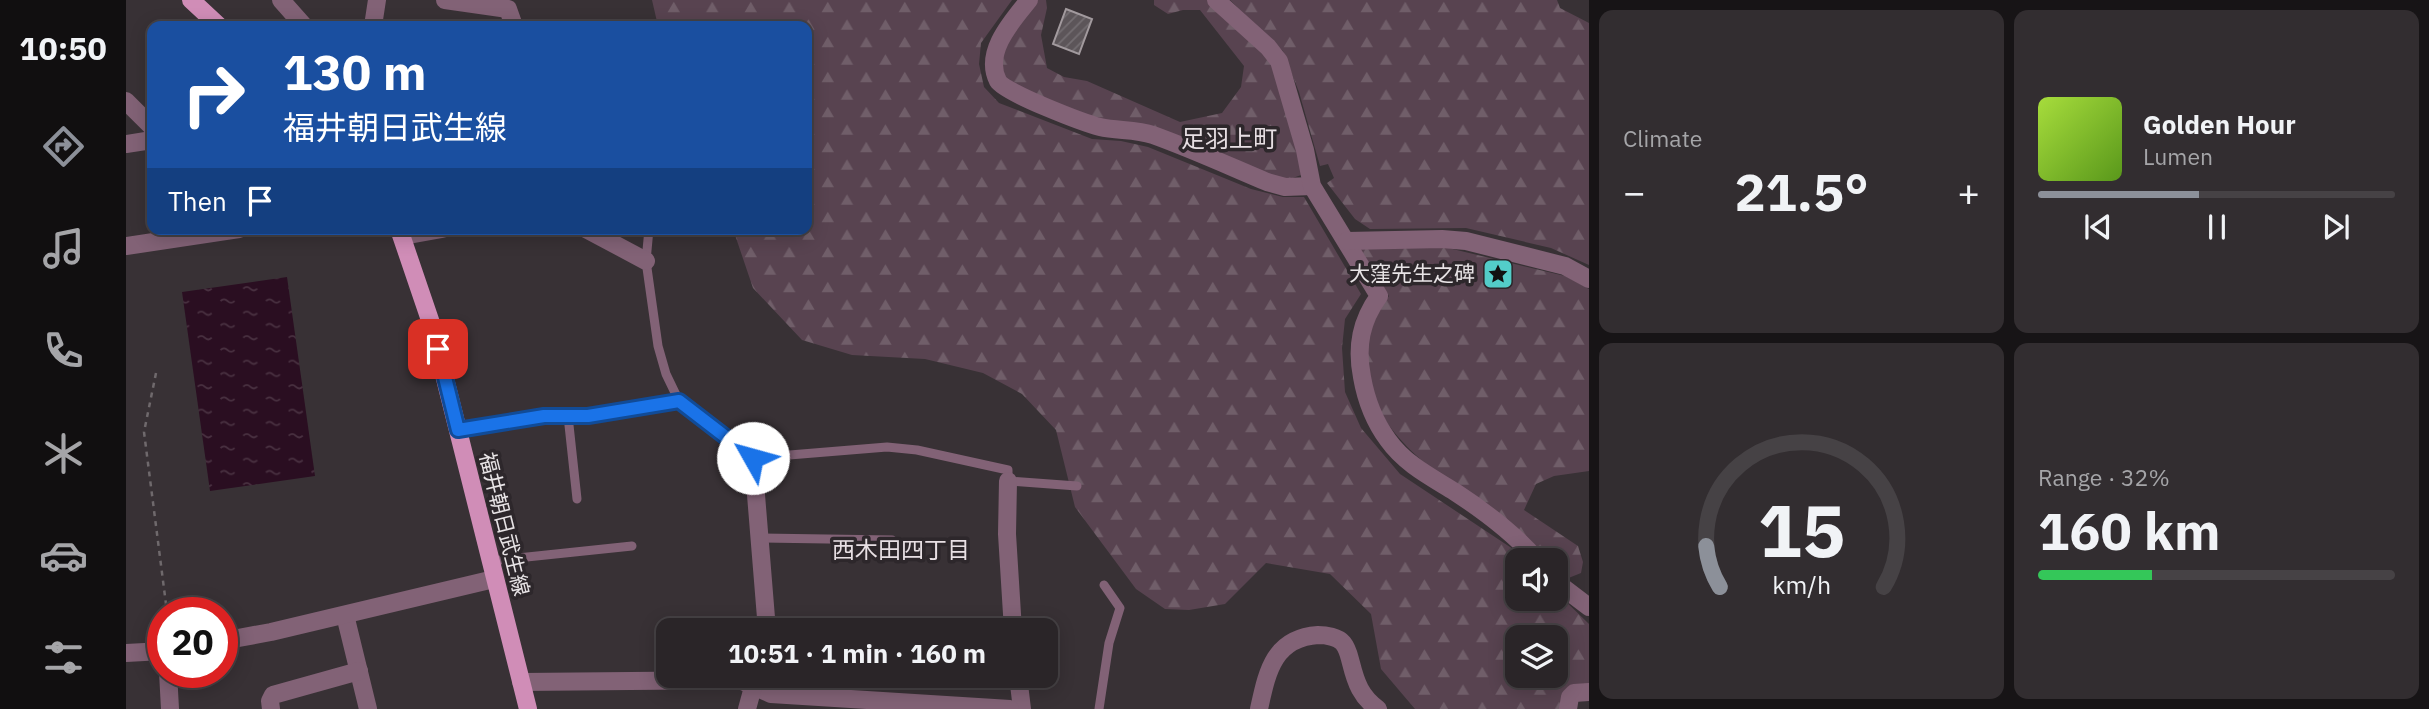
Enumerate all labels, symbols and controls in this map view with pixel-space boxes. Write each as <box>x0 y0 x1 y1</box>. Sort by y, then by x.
text: 10:50 <box>19 27 107 69</box>
text: 130 m <box>283 40 427 103</box>
icon: right <box>168 49 259 140</box>
text: 福井朝日武生線 <box>283 106 507 148</box>
text: Golden Hour <box>2143 107 2296 141</box>
icon: directions <box>39 122 88 171</box>
district label: 足羽上町 <box>1181 122 1277 154</box>
text: Climate <box>1623 123 1702 153</box>
text: Lumen <box>2143 141 2213 171</box>
text: 21.5° <box>1734 158 1869 225</box>
text: − <box>1623 167 1646 216</box>
text: + <box>1957 167 1980 216</box>
icon: arrive <box>241 182 279 220</box>
text: Then <box>168 184 227 218</box>
icon: previous <box>2079 208 2117 246</box>
icon: pause <box>2198 208 2236 246</box>
icon: next <box>2317 208 2355 246</box>
icon: music <box>39 224 88 273</box>
place icon: 大窪先生之碑 <box>1481 257 1515 291</box>
place label: 大窪先生之碑 <box>1349 259 1475 287</box>
pin <box>408 319 468 379</box>
icon: phone <box>39 326 88 375</box>
icon: arrive <box>419 330 457 368</box>
position arrow <box>716 421 790 495</box>
icon: climate <box>39 429 88 478</box>
street label: 福井朝日武生線 <box>474 449 536 598</box>
text: Range · 32% <box>2038 462 2170 492</box>
text: 15 <box>1758 482 1845 577</box>
text: 160 km <box>2038 497 2220 564</box>
icon: car <box>39 531 88 580</box>
district label: 西木田四丁目 <box>832 534 970 564</box>
map controls <box>1505 548 1568 688</box>
button: sound <box>1505 548 1568 611</box>
text: km/h <box>1772 568 1831 601</box>
speed limit sign: 20 <box>147 597 238 688</box>
button: layers <box>1505 625 1568 688</box>
icon: filters <box>39 633 88 682</box>
text: 10:51 · 1 min · 160 m <box>728 636 986 670</box>

